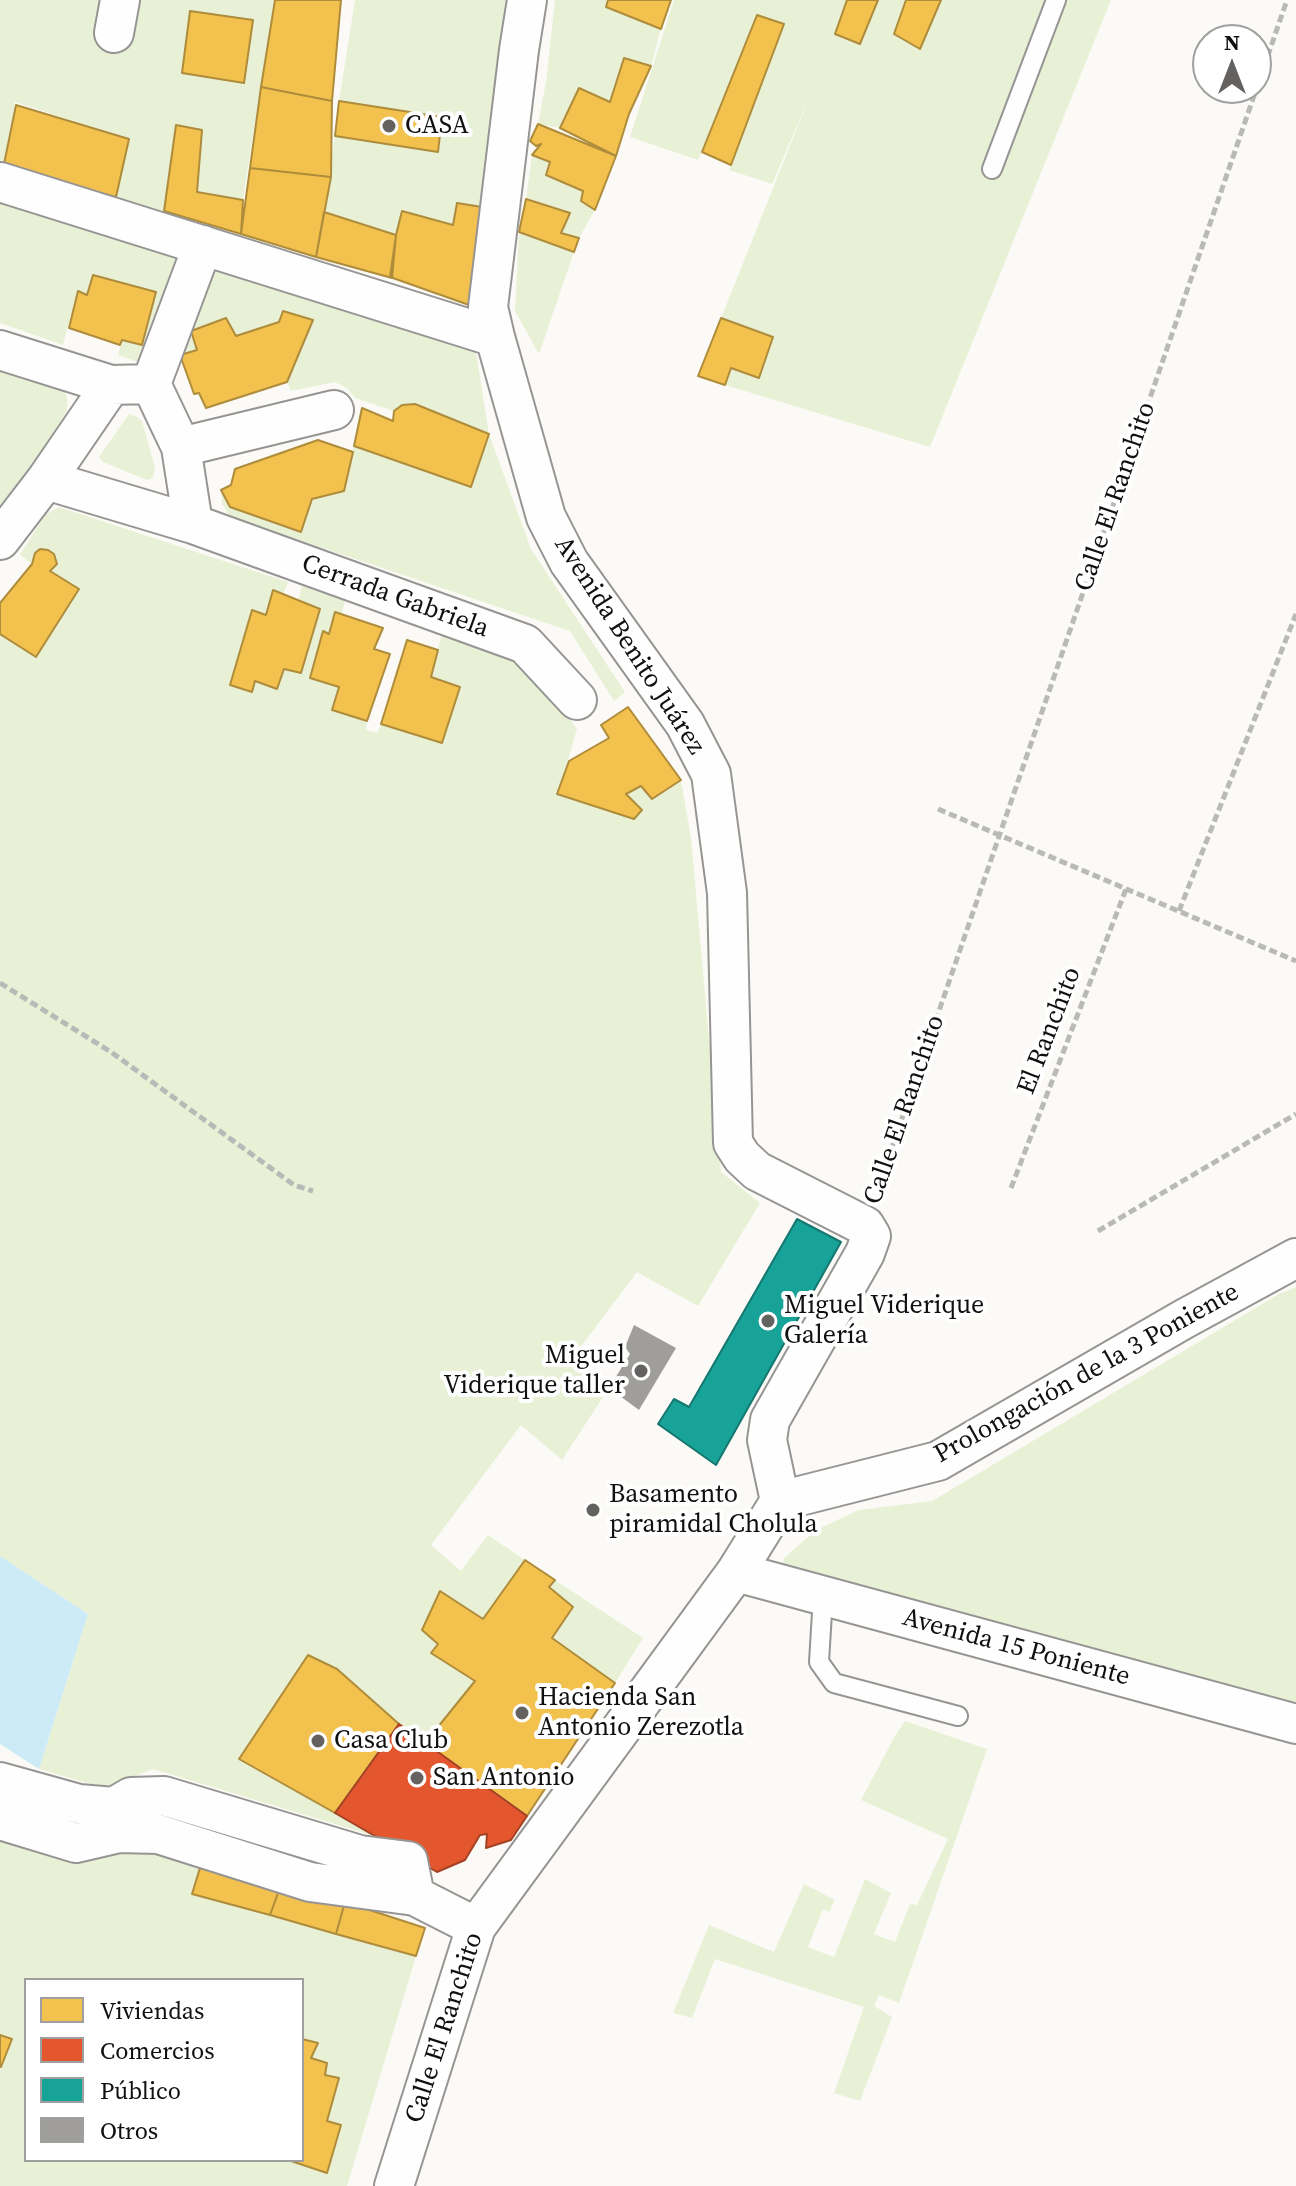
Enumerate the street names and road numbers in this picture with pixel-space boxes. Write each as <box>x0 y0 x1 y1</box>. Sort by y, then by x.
street label: Calle El Ranchito <box>1069 398 1163 596</box>
street label: Avenida Benito Juárez <box>547 531 711 761</box>
street label: Cerrada Gabriela <box>297 549 493 645</box>
street label: El Ranchito <box>1011 963 1089 1099</box>
street label: Calle El Ranchito <box>858 1011 952 1209</box>
street label: Prolongación de la 3 Poniente <box>929 1277 1245 1471</box>
street label: Avenida 15 Poniente <box>899 1603 1133 1693</box>
street label: Calle El Ranchito <box>400 1929 490 2127</box>

